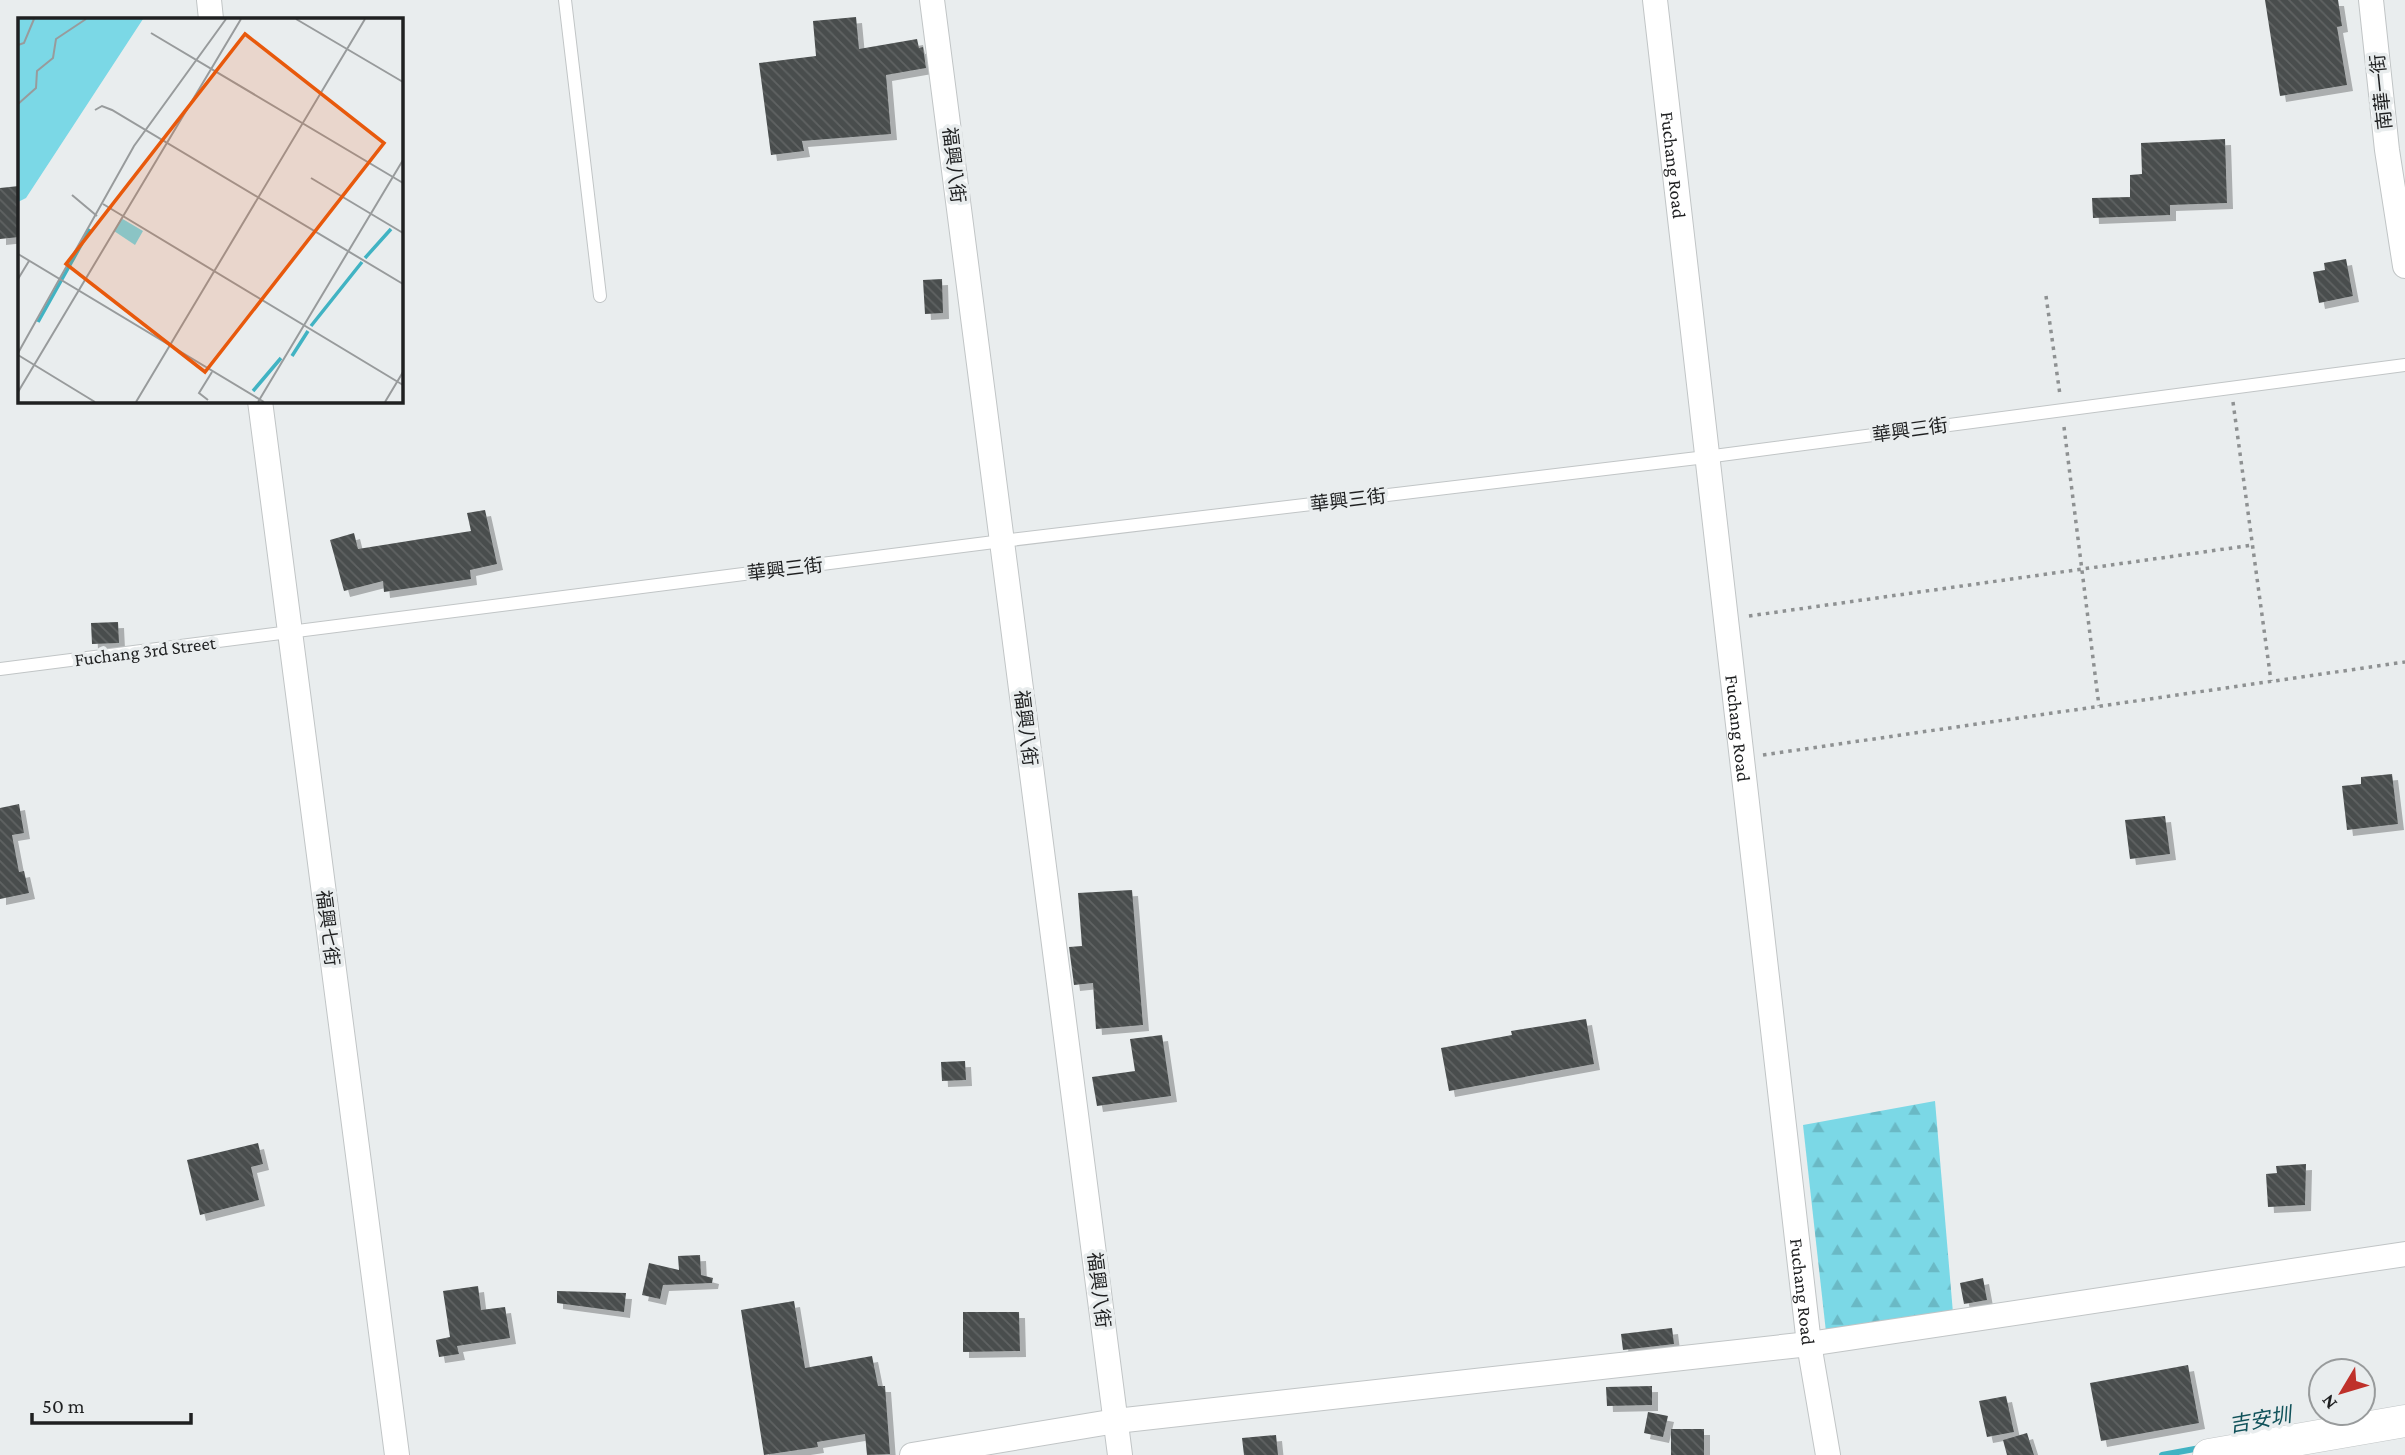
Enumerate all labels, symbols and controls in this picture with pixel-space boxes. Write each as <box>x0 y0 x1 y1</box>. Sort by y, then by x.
inset map <box>18 18 402 402</box>
street label: 南華一街 <box>2367 53 2395 131</box>
street label: Fuchang Road <box>1657 110 1690 220</box>
street label: 福興八街 <box>939 126 969 204</box>
street label: 華興三街 <box>1871 414 1949 446</box>
street label: 華興三街 <box>1309 485 1387 515</box>
street label: 華興三街 <box>746 554 824 584</box>
street label: Fuchang 3rd Street <box>73 632 218 670</box>
street label: Fuchang Road <box>1722 674 1755 783</box>
street label: 福興八街 <box>1011 689 1041 767</box>
street label: 福興七街 <box>313 889 343 967</box>
street label: Fuchang Road <box>1786 1237 1820 1346</box>
street label: 福興八街 <box>1084 1251 1114 1329</box>
north arrow <box>2307 1357 2377 1427</box>
scale bar <box>32 1382 191 1426</box>
text: N <box>2317 1391 2341 1414</box>
text: 50 m <box>42 1394 85 1418</box>
water label: 吉安圳 <box>2227 1402 2296 1437</box>

